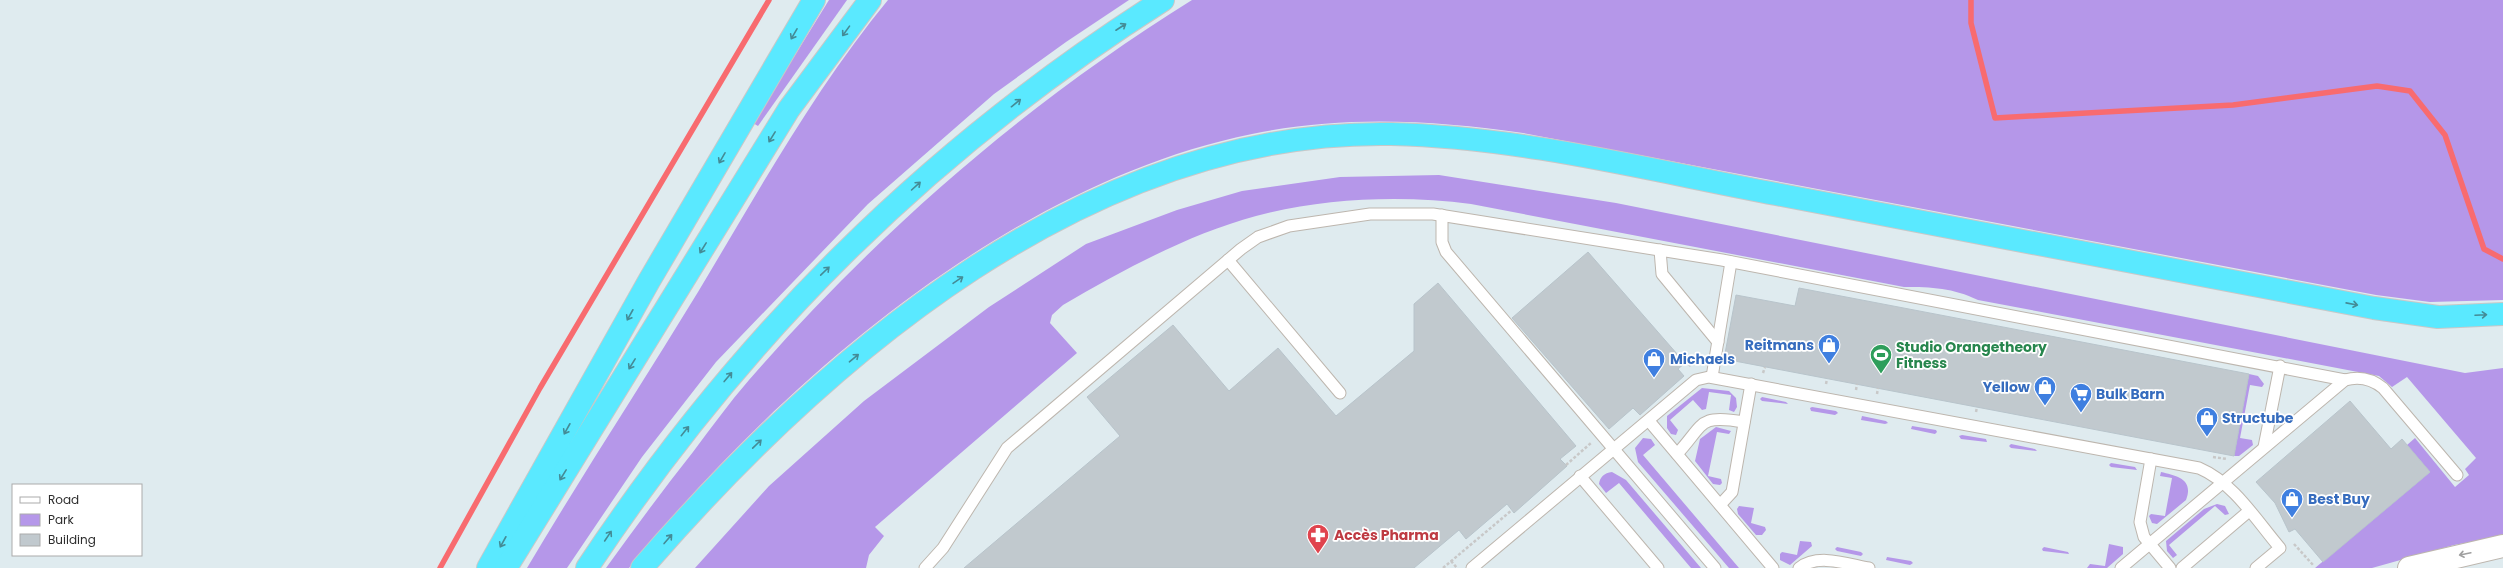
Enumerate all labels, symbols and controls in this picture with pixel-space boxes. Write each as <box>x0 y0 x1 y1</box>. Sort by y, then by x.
one-way arrow <box>1115 23 1126 31</box>
one-way arrow <box>842 25 850 36</box>
one-way arrow <box>790 28 798 40</box>
one-way arrow <box>1010 99 1021 108</box>
one-way arrow <box>767 131 775 143</box>
one-way arrow <box>717 152 725 164</box>
one-way arrow <box>911 181 921 191</box>
one-way arrow <box>699 242 707 253</box>
one-way arrow <box>820 266 830 276</box>
one-way arrow <box>952 276 963 284</box>
one-way arrow <box>2345 301 2358 309</box>
one-way arrow <box>626 309 634 321</box>
one-way arrow <box>2474 312 2487 319</box>
shop icon: Reitmans <box>1816 332 1842 365</box>
place label: Reitmans <box>1745 335 1814 355</box>
place label: Studio Orangetheory Fitness <box>1896 337 2047 373</box>
sports icon: Studio Orangetheory Fitness <box>1868 342 1894 375</box>
shop icon: Michaels <box>1641 346 1667 379</box>
place label: Michaels <box>1670 349 1735 369</box>
one-way arrow <box>849 354 860 363</box>
one-way arrow <box>627 358 635 370</box>
one-way arrow <box>724 372 733 383</box>
shop icon: Yellow <box>2032 374 2058 407</box>
place label: Yellow <box>1983 377 2031 397</box>
supermarket icon: Bulk Barn <box>2068 381 2094 414</box>
place label: Bulk Barn <box>2096 384 2165 404</box>
shop icon: Structube <box>2194 405 2220 438</box>
place label: Structube <box>2222 408 2294 428</box>
one-way arrow <box>562 423 570 435</box>
one-way arrow <box>681 425 690 436</box>
one-way arrow <box>752 439 762 449</box>
one-way arrow <box>559 469 567 481</box>
legend <box>12 484 142 556</box>
shop icon: Best Buy <box>2279 486 2305 519</box>
place label: Best Buy <box>2308 489 2370 509</box>
text: Road <box>48 491 79 508</box>
text: Park <box>48 511 75 528</box>
pharmacy icon: Accès Pharma <box>1305 522 1331 555</box>
place label: Accès Pharma <box>1334 525 1439 545</box>
one-way arrow <box>604 530 612 541</box>
text: Building <box>48 531 96 548</box>
one-way arrow <box>663 533 672 544</box>
one-way arrow <box>499 536 506 548</box>
one-way arrow <box>2459 550 2472 558</box>

